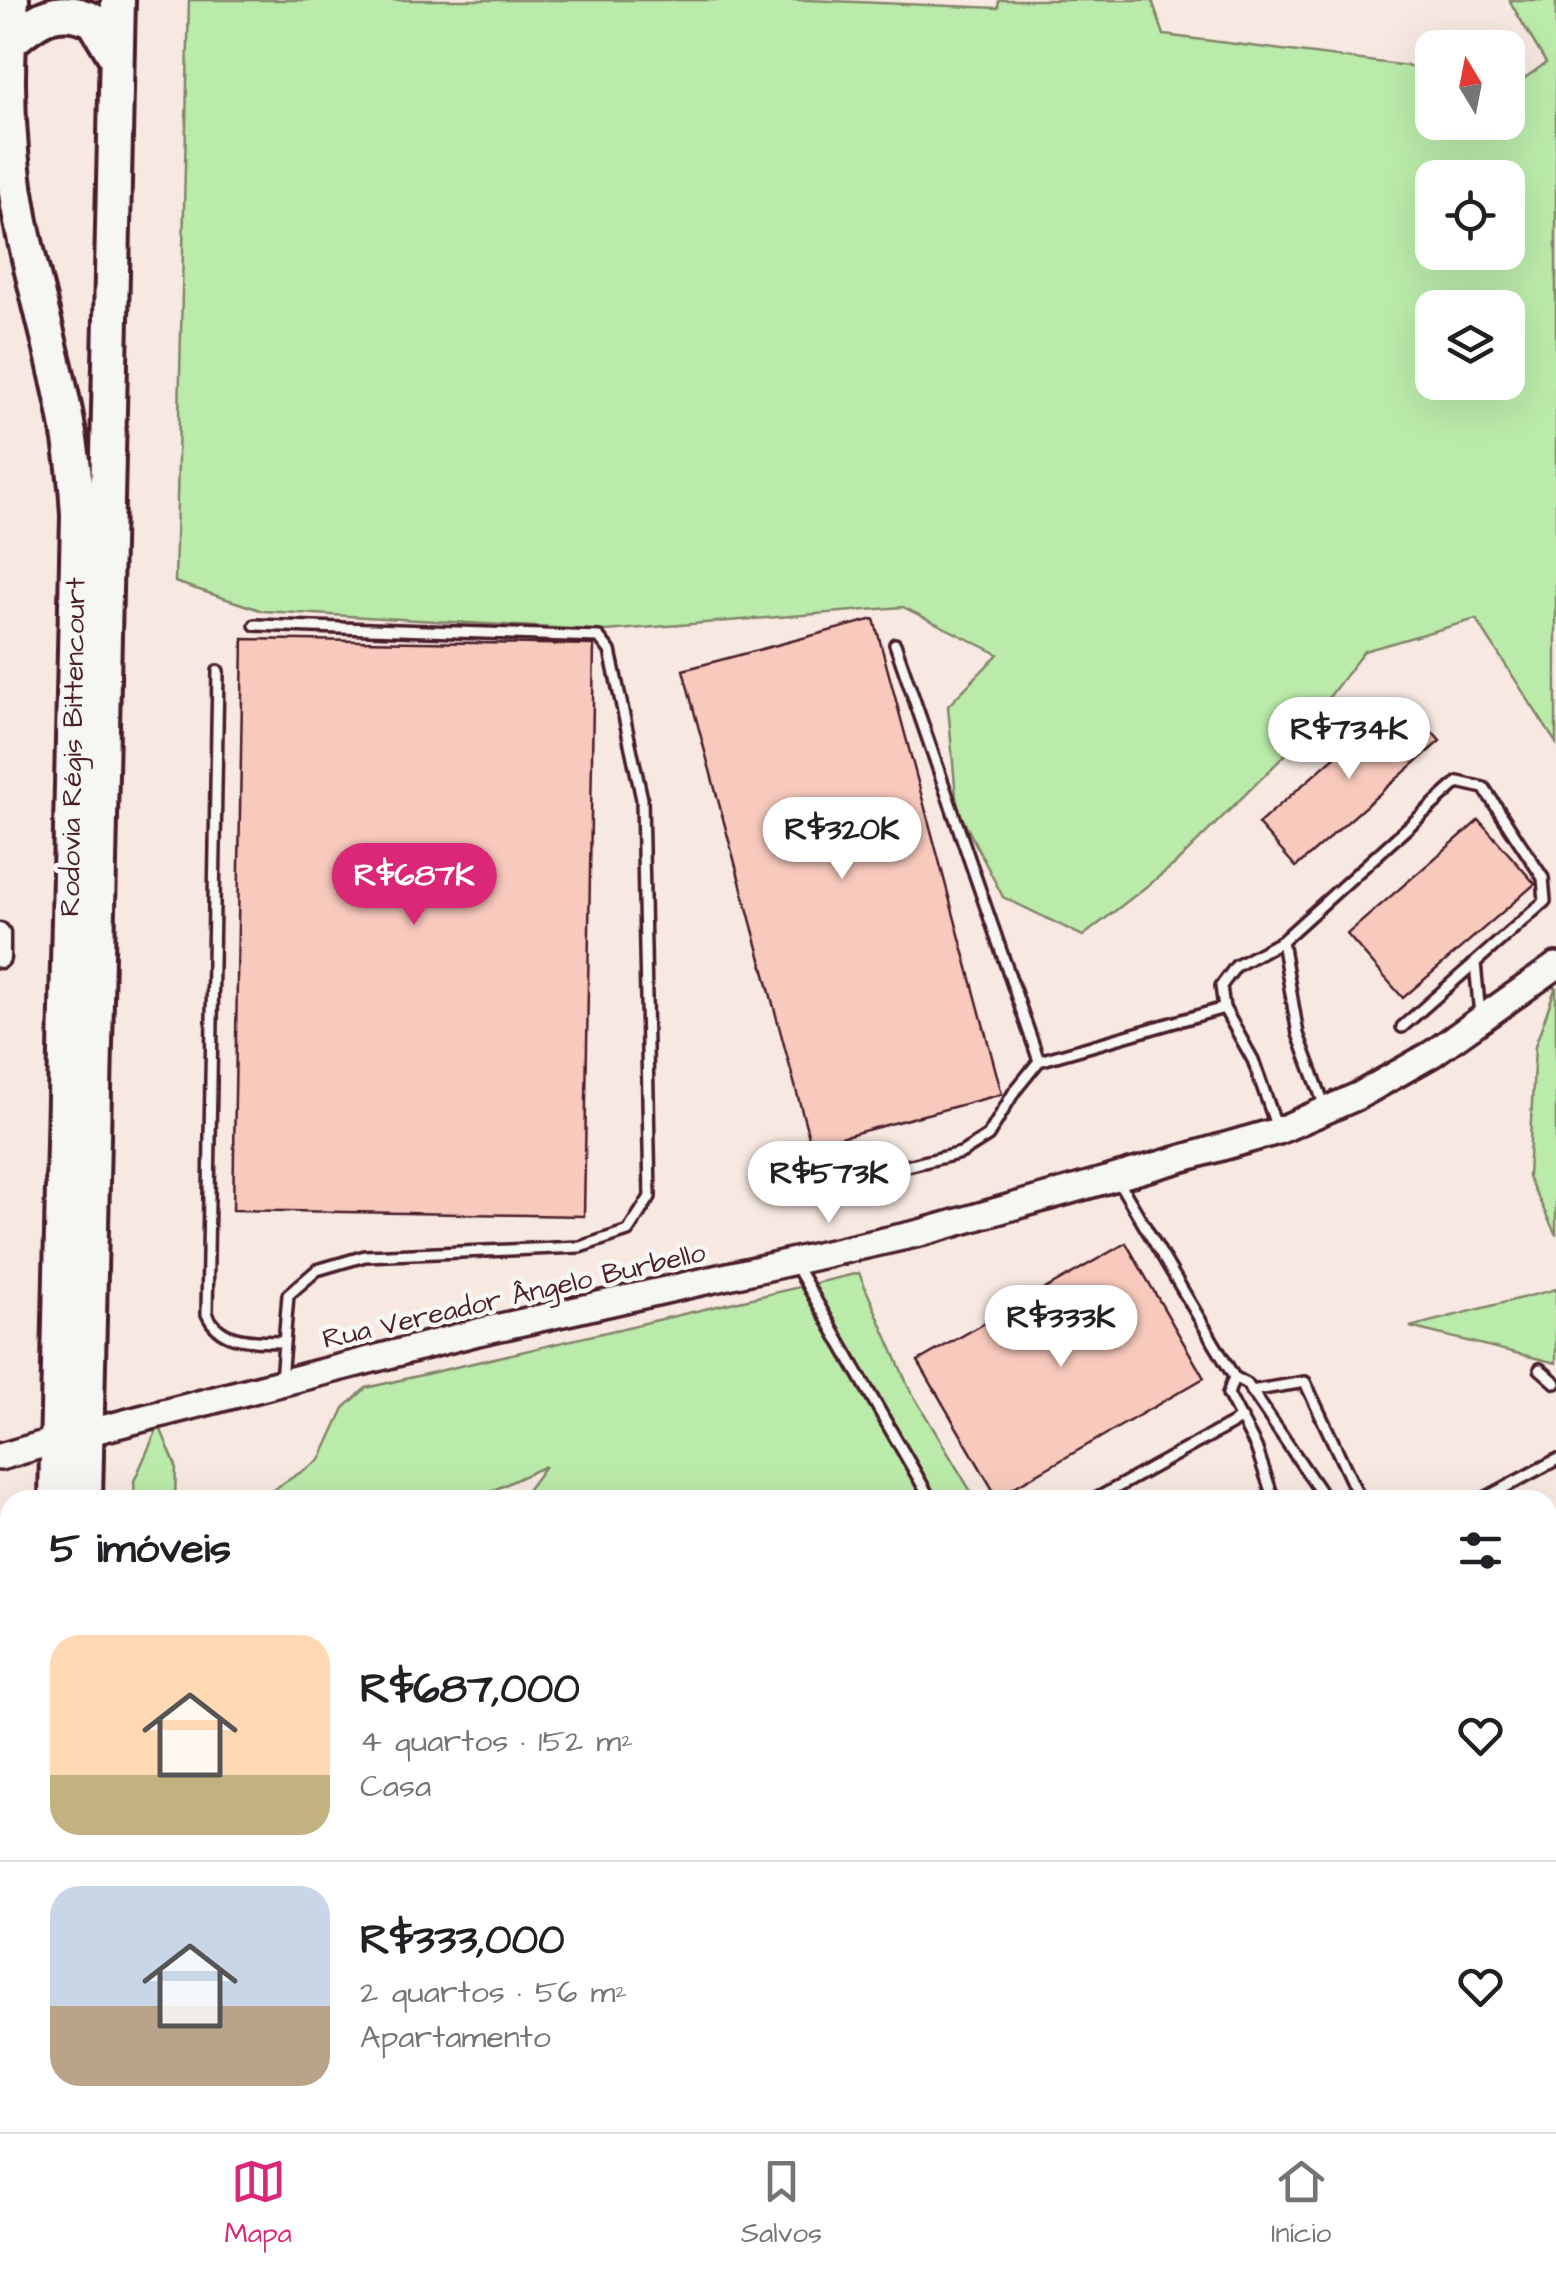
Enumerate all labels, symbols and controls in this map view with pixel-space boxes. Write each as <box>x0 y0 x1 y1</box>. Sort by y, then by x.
north arrow <box>1415 30 1525 140</box>
map controls <box>1415 30 1525 400</box>
button: locate <box>1415 160 1525 270</box>
button: layers <box>1415 290 1525 400</box>
street label: Rodovia Régis Bittencourt <box>51 576 96 917</box>
pin: R$734K <box>1268 697 1430 782</box>
text: R$734K <box>1290 707 1408 752</box>
pin: R$320K <box>761 797 923 882</box>
text: R$320K <box>785 807 899 852</box>
pin: R$687K <box>333 843 495 928</box>
text: R$687K <box>354 853 474 898</box>
pin: R$573K <box>748 1141 910 1226</box>
text: R$573K <box>770 1151 888 1196</box>
street label: Rua Vereador Ângelo Burbello <box>319 1233 710 1360</box>
pin: R$333K <box>980 1285 1142 1370</box>
text: R$333K <box>1007 1295 1115 1340</box>
text: 5 imóveis <box>50 1521 231 1579</box>
icon: filters <box>1453 1523 1508 1578</box>
text: R$687,000 <box>360 1661 580 1719</box>
icon: home <box>130 1675 250 1795</box>
icon: heart <box>1453 1708 1508 1763</box>
text: 4 quartos · 152 m² <box>360 1719 633 1764</box>
text: Casa <box>360 1764 431 1809</box>
text: R$333,000 <box>360 1912 564 1970</box>
icon: home <box>130 1926 250 2046</box>
icon: heart <box>1453 1959 1508 2014</box>
text: 2 quartos · 56 m² <box>360 1970 627 2015</box>
text: Apartamento <box>360 2015 551 2060</box>
tab: Mapa <box>225 2154 292 2253</box>
tab: Salvos <box>741 2154 822 2253</box>
tab: Início <box>1271 2154 1331 2253</box>

